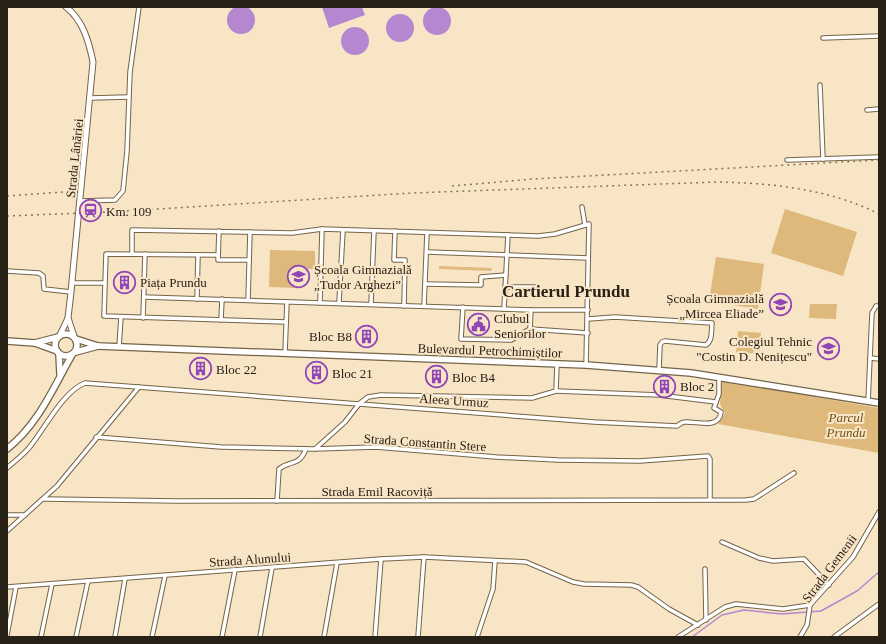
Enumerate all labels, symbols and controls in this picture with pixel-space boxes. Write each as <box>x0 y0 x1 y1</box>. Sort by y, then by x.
street label: Strada Lânăriei <box>63 117 86 199</box>
station icon: Km. 109 <box>77 198 103 224</box>
place label: Km. 109 <box>106 204 152 219</box>
place label: Școala Gimnazială „Tudor Arghezi” <box>314 262 412 292</box>
school or university icon: Școala Gimnazială „Tudor Arghezi” <box>286 263 312 289</box>
building icon: Piața Prundu <box>111 269 137 295</box>
place label: Piața Prundu <box>140 275 207 290</box>
district label: Cartierul Prundu <box>502 282 630 301</box>
place label: Școala Gimnazială „Mircea Eliade” <box>666 291 764 321</box>
school or university icon: Școala Gimnazială „Mircea Eliade” <box>767 292 793 318</box>
place label: Clubul Seniorilor <box>494 311 547 341</box>
public building icon: Clubul Seniorilor <box>466 312 492 338</box>
building icon: Bloc B8 <box>354 323 380 349</box>
place label: Bloc B8 <box>309 329 352 344</box>
place label: Colegiul Tehnic "Costin D. Nenițescu" <box>696 334 812 364</box>
school or university icon: Colegiul Tehnic "Costin D. Nenițescu" <box>815 335 841 361</box>
street label: Bulevardul Petrochimiștilor <box>417 340 563 361</box>
building icon: Bloc 22 <box>187 356 213 382</box>
building icon: Bloc 21 <box>304 360 330 386</box>
place label: Bloc 22 <box>216 362 257 377</box>
building icon: Bloc B4 <box>424 364 450 390</box>
place label: Bloc 21 <box>332 366 373 381</box>
place label: Bloc B4 <box>452 370 495 385</box>
building icon: Bloc 2 <box>652 373 678 399</box>
place label: Bloc 2 <box>680 379 714 394</box>
street label: Aleea Urmuz <box>419 391 489 410</box>
park label: Parcul Prundu <box>826 410 866 440</box>
street label: Strada Constantin Stere <box>363 431 487 454</box>
street label: Strada Emil Racoviță <box>321 484 433 499</box>
street label: Strada Gemenii <box>799 531 860 605</box>
street label: Strada Alunului <box>209 549 292 570</box>

